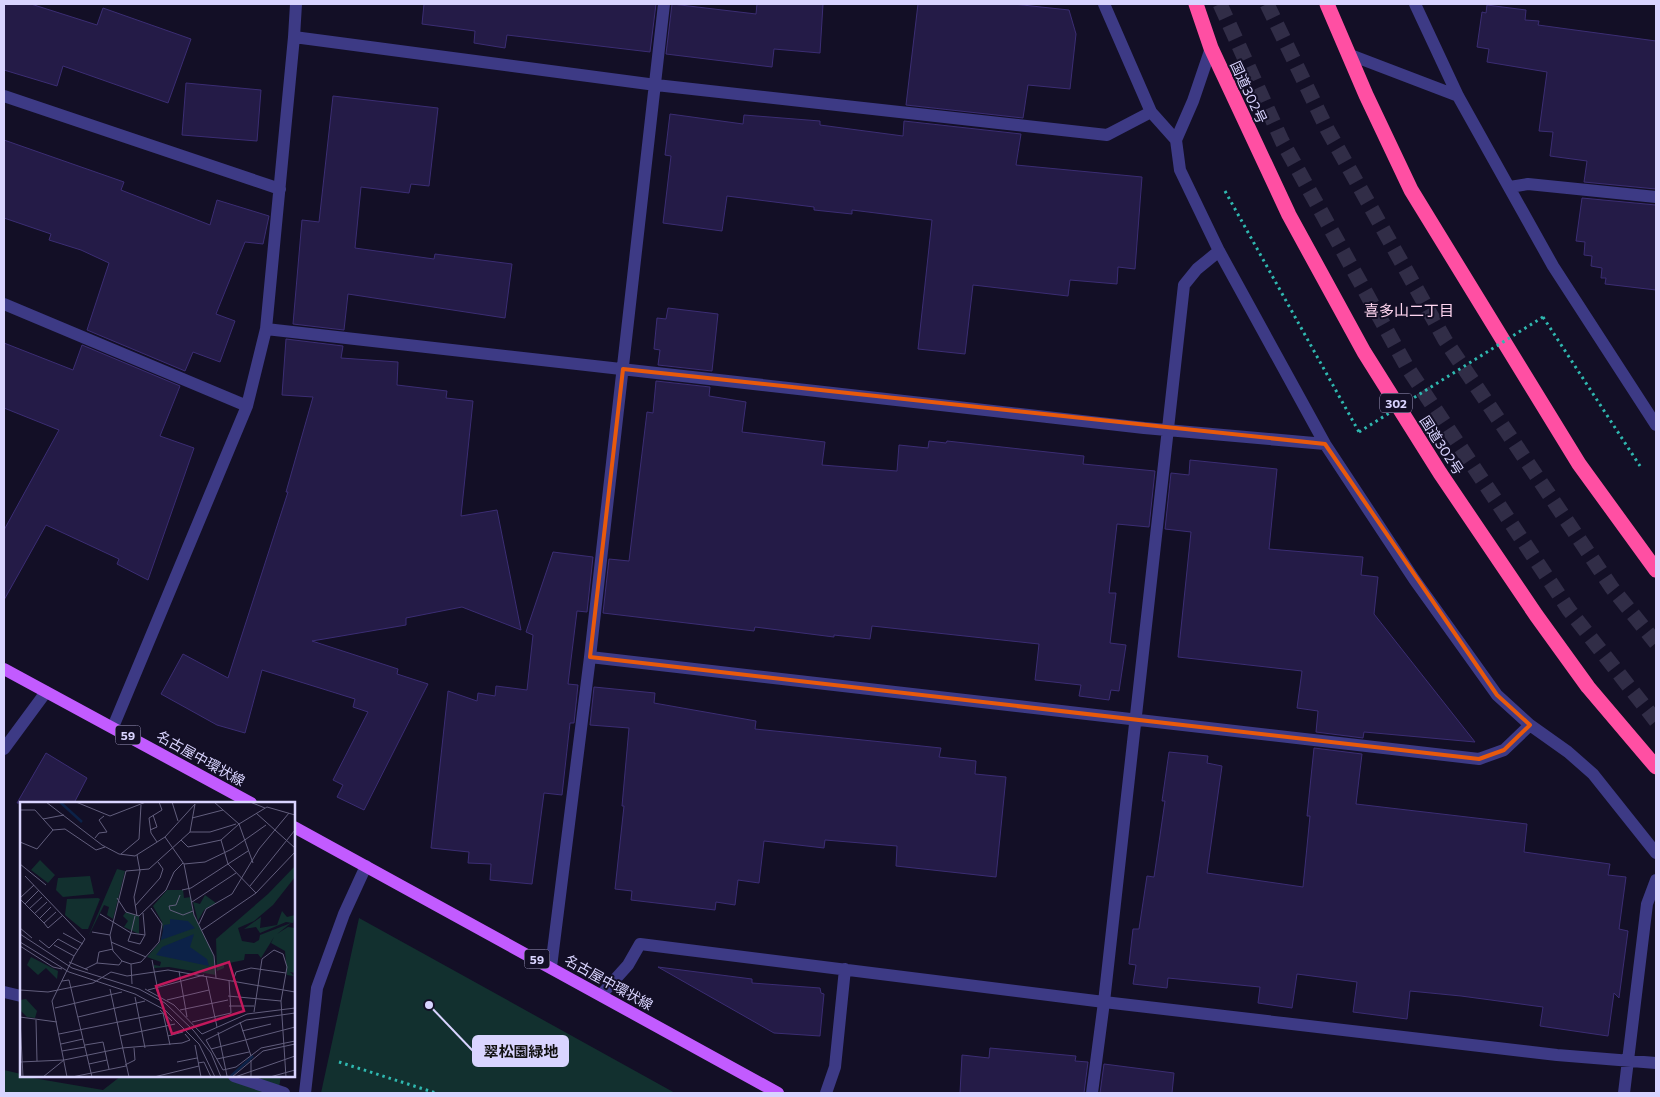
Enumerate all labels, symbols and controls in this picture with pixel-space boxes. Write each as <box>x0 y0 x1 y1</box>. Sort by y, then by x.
street label: 国道302号 <box>1227 58 1271 126</box>
district label: 喜多山二丁目 <box>1364 301 1454 319</box>
road number: 302 <box>1380 393 1412 412</box>
street label: 国道302号 <box>1417 412 1467 478</box>
road number: 59 <box>116 726 140 744</box>
street label: 名古屋中環状線 <box>154 727 248 789</box>
inset map <box>20 802 295 1077</box>
road number: 59 <box>524 950 550 969</box>
street label: 名古屋中環状線 <box>562 951 656 1013</box>
callout: 翠松園緑地 <box>473 1036 568 1066</box>
text: 翠松園緑地 <box>483 1042 559 1060</box>

